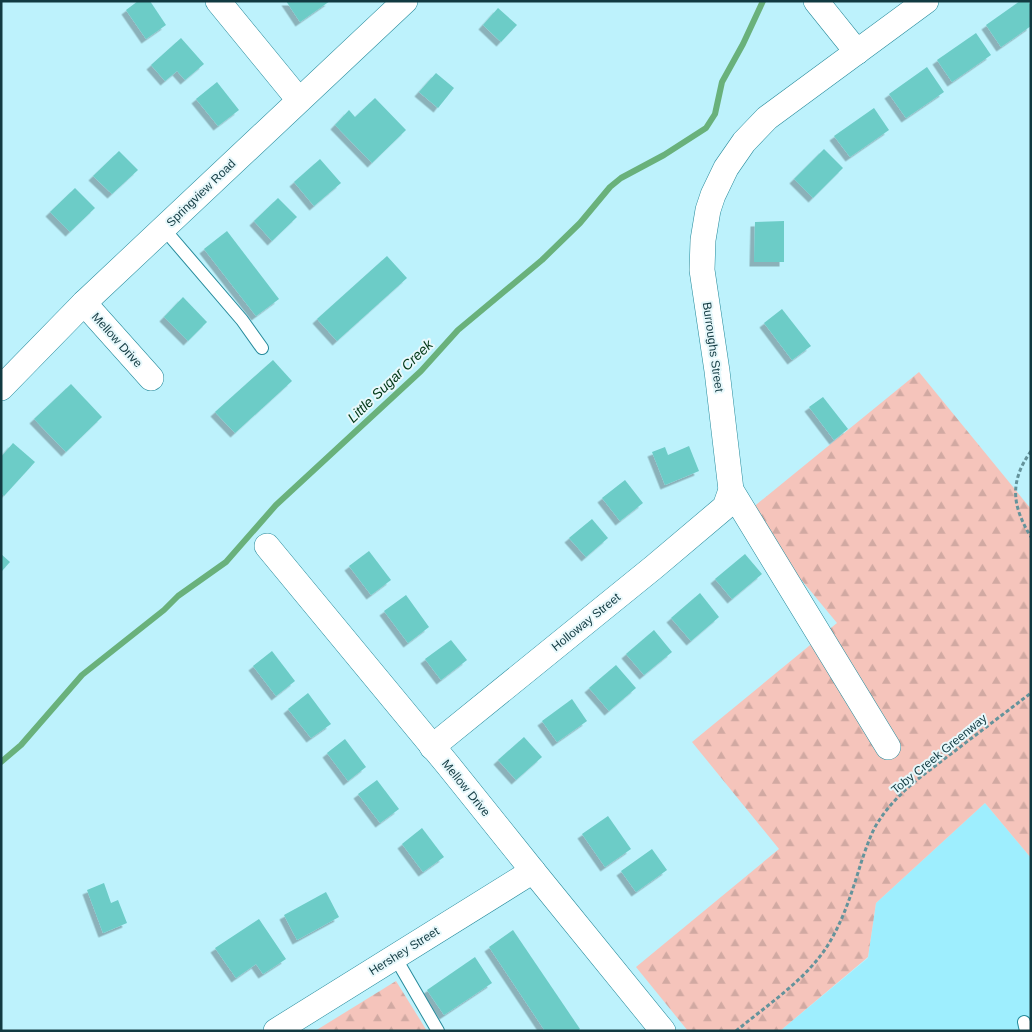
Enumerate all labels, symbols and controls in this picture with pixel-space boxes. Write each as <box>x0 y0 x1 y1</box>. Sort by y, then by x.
street label: Springview Road <box>164 156 238 230</box>
street label: Burroughs Street <box>700 301 726 394</box>
street label: Mellow Drive <box>89 310 145 370</box>
water label: Little Sugar Creek <box>344 336 437 426</box>
street label: Holloway Street <box>549 590 624 654</box>
street label: Toby Creek Greenway <box>888 711 990 797</box>
street label: Mellow Drive <box>439 757 493 819</box>
street label: Hershey Street <box>366 924 442 978</box>

